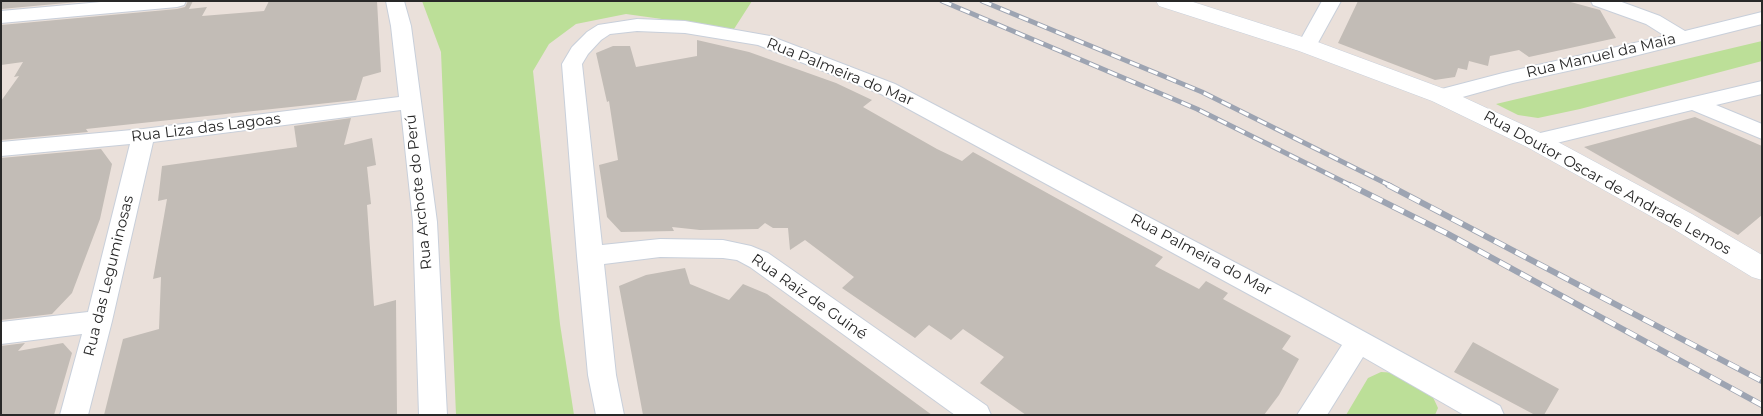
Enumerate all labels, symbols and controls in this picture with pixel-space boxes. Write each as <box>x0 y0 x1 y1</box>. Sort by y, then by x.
street label: Rua Manuel da Maia <box>1524 30 1678 82</box>
street label: Rua Palmeira do Mar <box>764 34 916 110</box>
street label: Rua Doutor Oscar de Andrade Lemos <box>1480 107 1734 259</box>
street label: Rua Liza das Lagoas <box>130 110 282 146</box>
street label: Rua Archote do Perú <box>402 113 436 271</box>
street label: Rua das Leguminosas <box>80 194 138 358</box>
street label: Rua Palmeira do Mar <box>1127 210 1275 300</box>
street label: Rua Raiz de Guiné <box>748 250 870 344</box>

